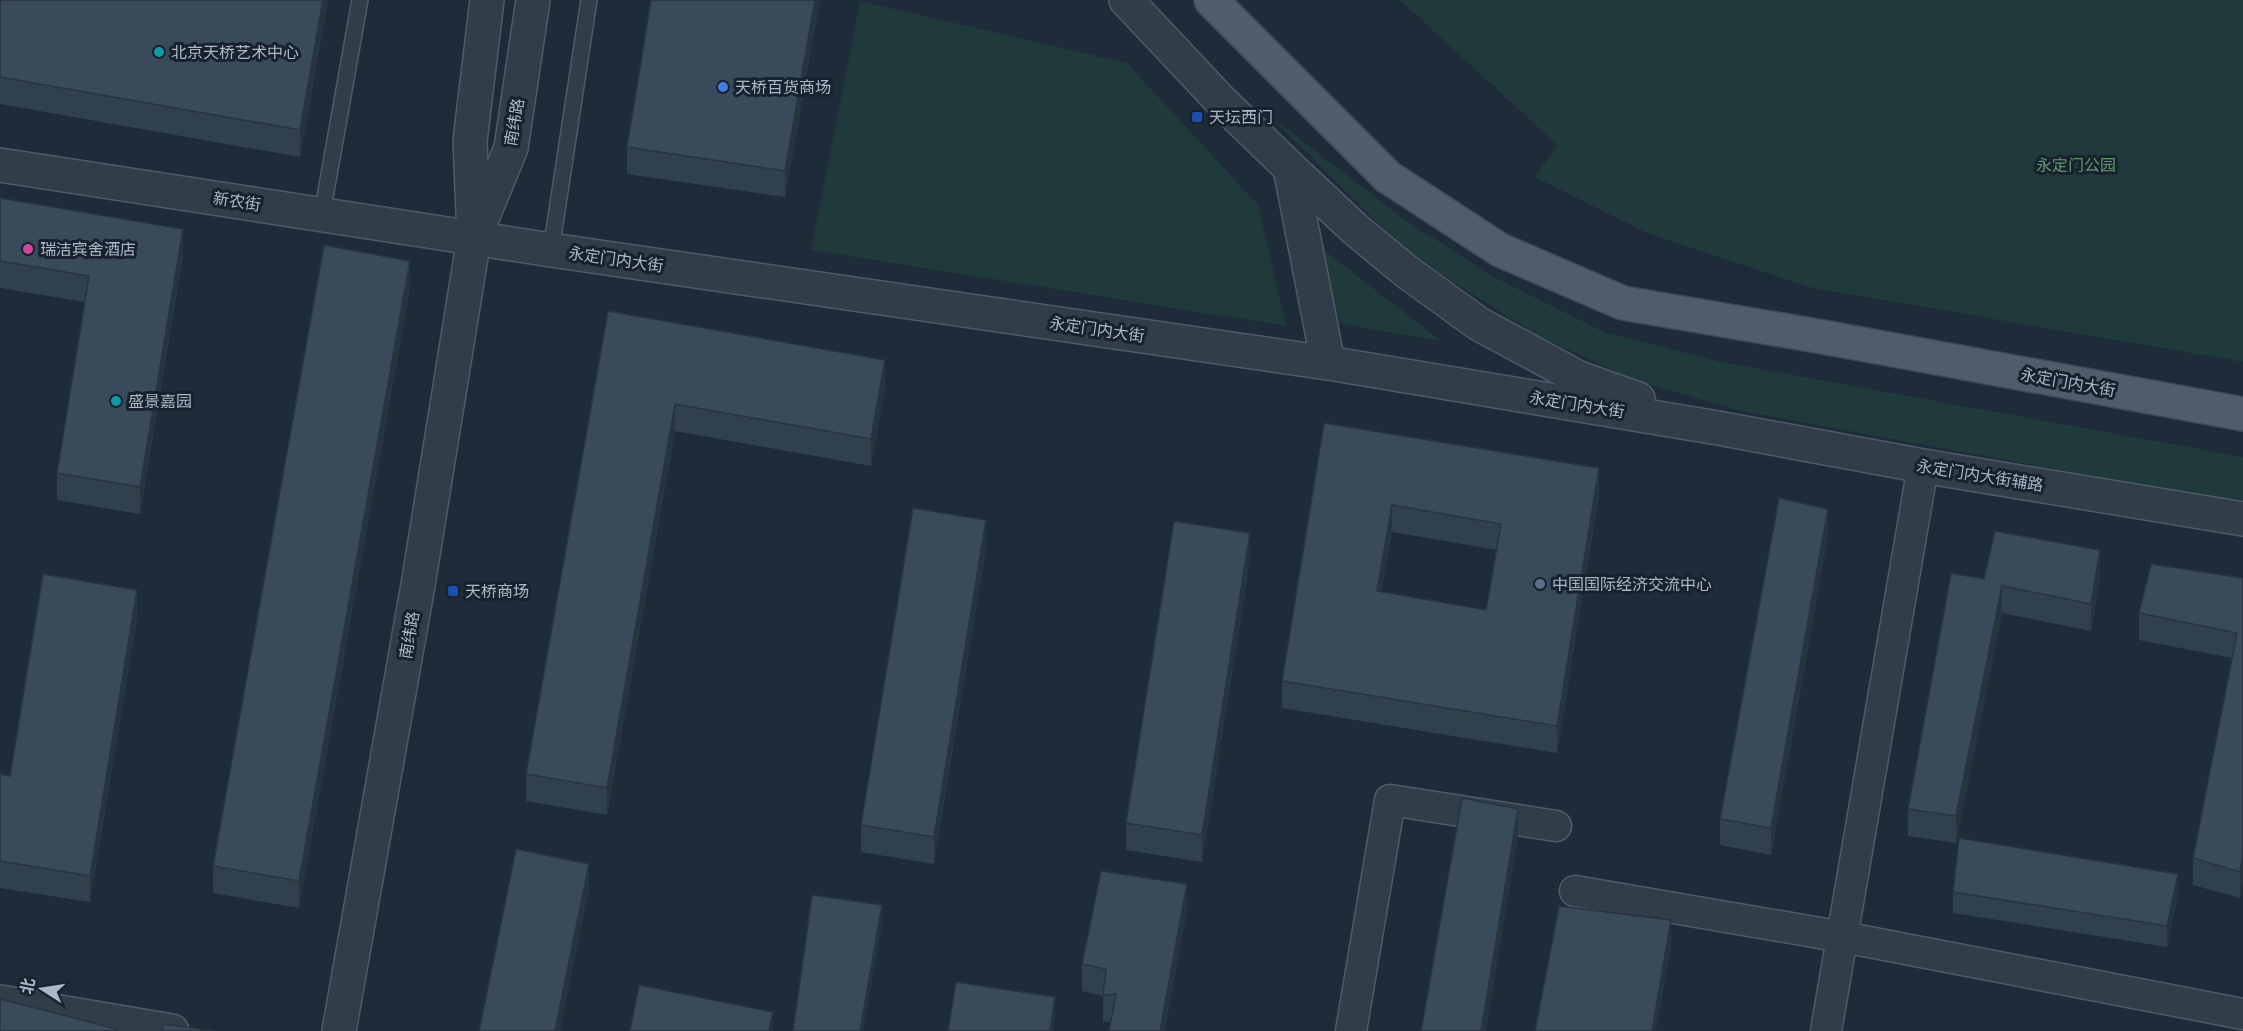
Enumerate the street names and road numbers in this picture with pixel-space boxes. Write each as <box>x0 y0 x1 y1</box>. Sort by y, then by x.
street label: 南纬路 <box>501 97 527 147</box>
street label: 新农街 <box>212 188 262 214</box>
street label: 永定门内大街 <box>567 243 665 275</box>
street label: 永定门内大街 <box>1048 313 1146 345</box>
street label: 永定门内大街 <box>2019 365 2117 399</box>
street label: 永定门内大街 <box>1528 388 1626 420</box>
street label: 永定门内大街辅路 <box>1915 456 2045 494</box>
street label: 南纬路 <box>396 610 422 660</box>

